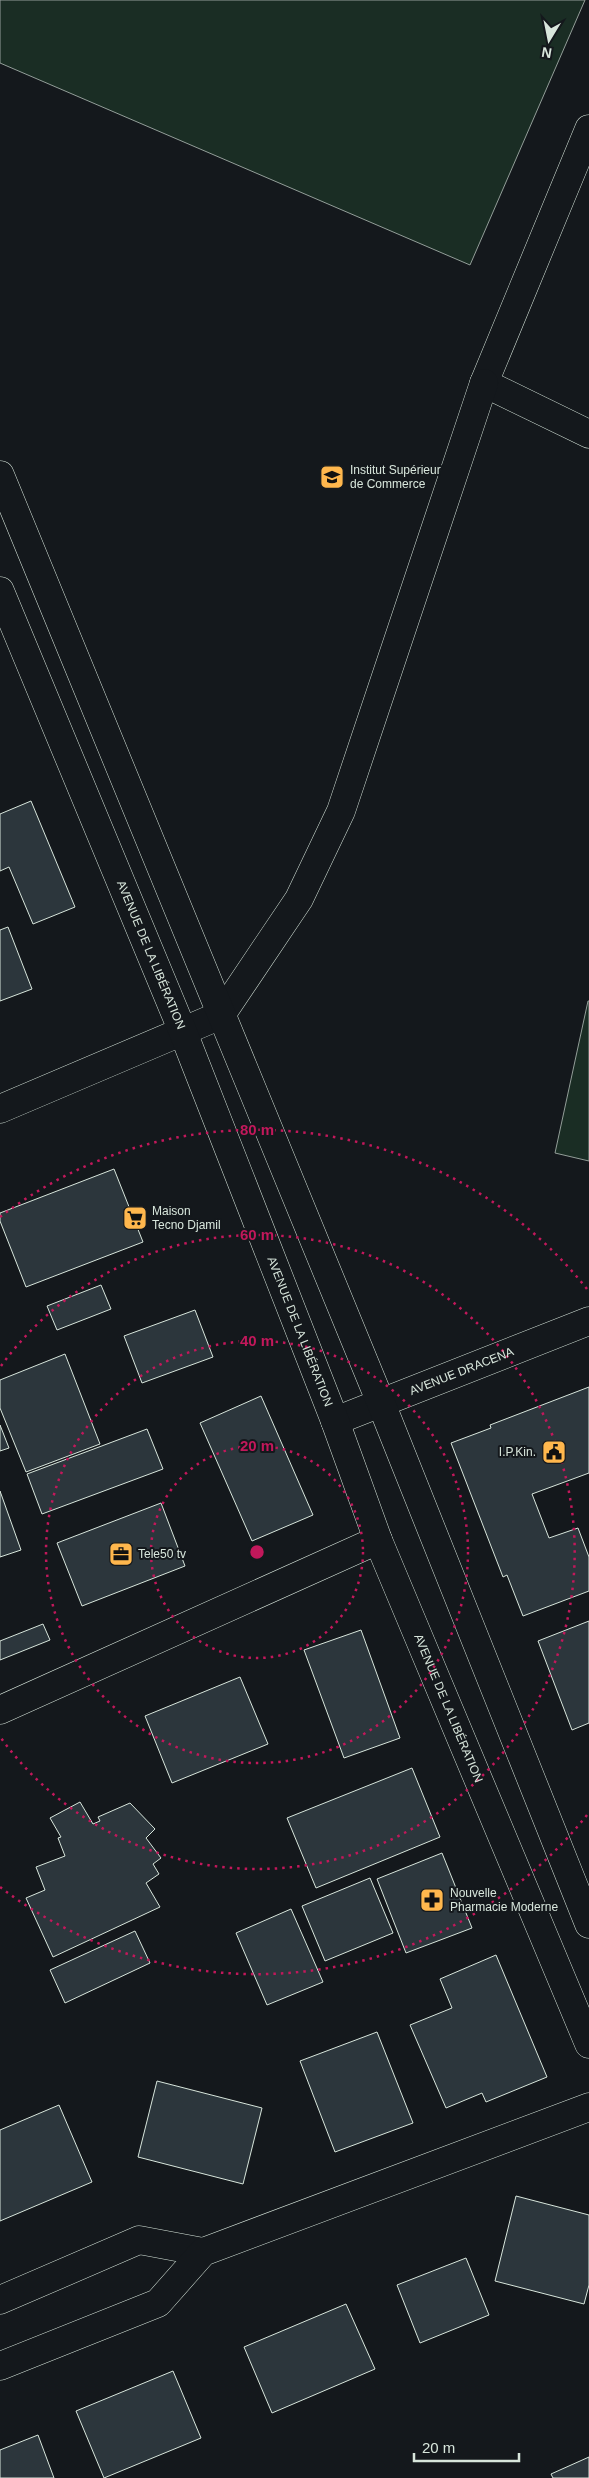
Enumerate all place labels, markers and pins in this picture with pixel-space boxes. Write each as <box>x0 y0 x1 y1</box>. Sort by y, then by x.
place label: Institut Supérieur de Commerce <box>350 463 441 491</box>
school or university icon: Institut Supérieur de Commerce <box>319 464 345 490</box>
place label: Maison Tecno Djamil <box>152 1204 221 1232</box>
supermarket icon: Maison Tecno Djamil <box>122 1205 148 1231</box>
public building icon: I.P.Kin. <box>541 1439 567 1465</box>
place label: I.P.Kin. <box>499 1445 536 1459</box>
office icon: Tele50 tv <box>108 1541 134 1567</box>
centre of rings <box>248 1543 266 1561</box>
place label: Tele50 tv <box>138 1547 186 1561</box>
place label: Nouvelle Pharmacie Moderne <box>450 1886 558 1914</box>
pharmacy icon: Nouvelle Pharmacie Moderne <box>419 1887 445 1913</box>

